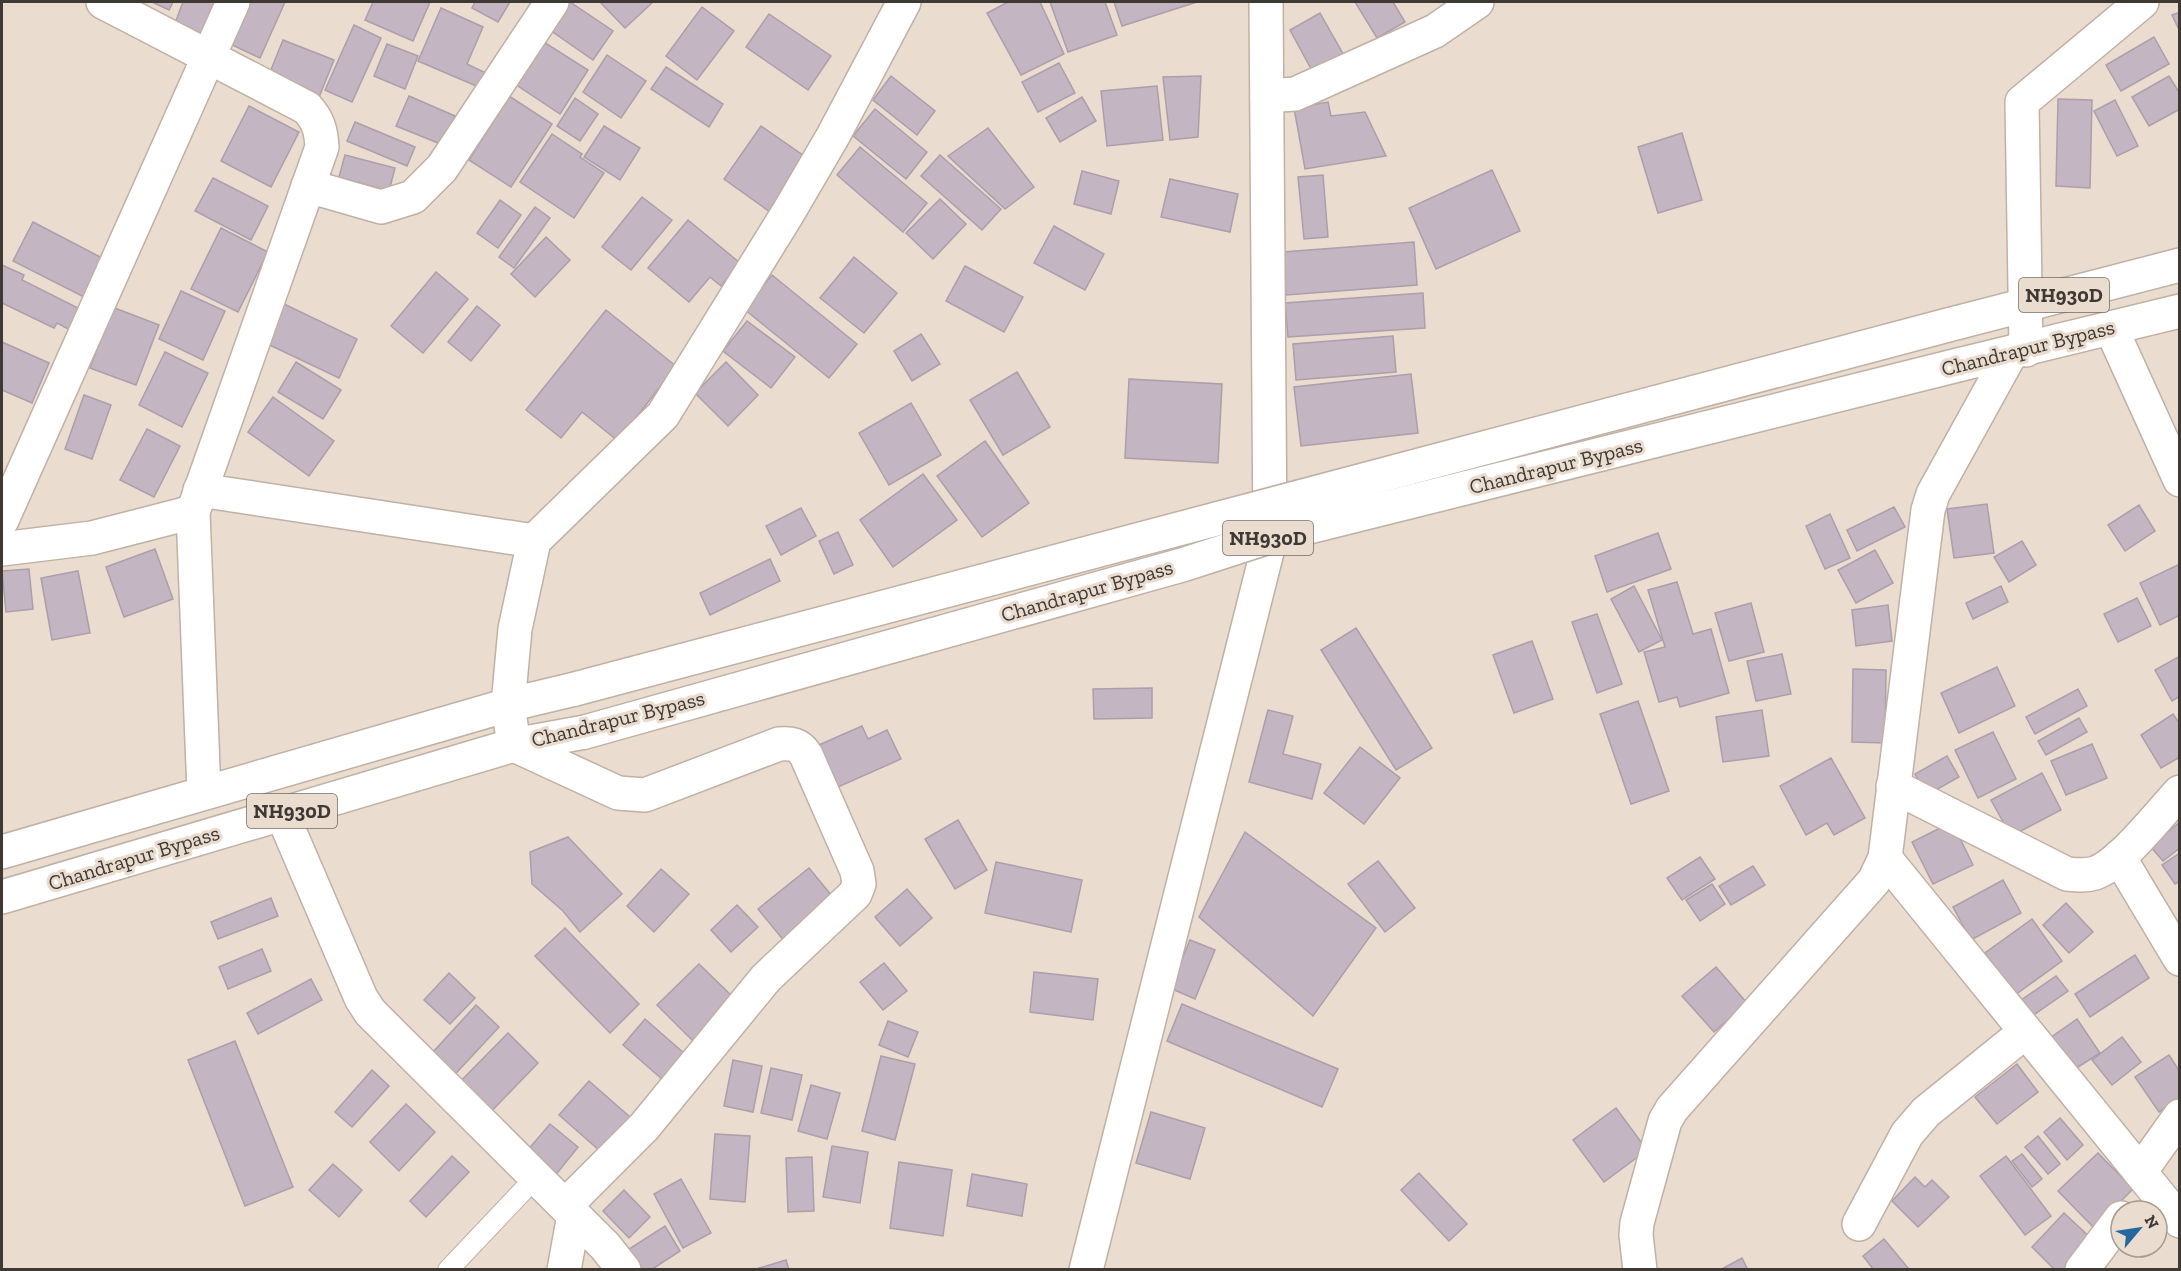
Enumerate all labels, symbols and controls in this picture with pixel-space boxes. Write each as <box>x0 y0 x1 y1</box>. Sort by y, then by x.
road number: NH930D <box>2019 278 2109 312</box>
street label: Chandrapur Bypass <box>1939 314 2117 381</box>
street label: Chandrapur Bypass <box>1467 432 1645 499</box>
road number: NH930D <box>1223 521 1313 555</box>
street label: Chandrapur Bypass <box>998 554 1176 627</box>
street label: Chandrapur Bypass <box>529 685 707 752</box>
road number: NH930D <box>247 794 337 828</box>
street label: Chandrapur Bypass <box>45 820 223 895</box>
north arrow <box>2109 1199 2169 1259</box>
text: N <box>2140 1212 2163 1232</box>

